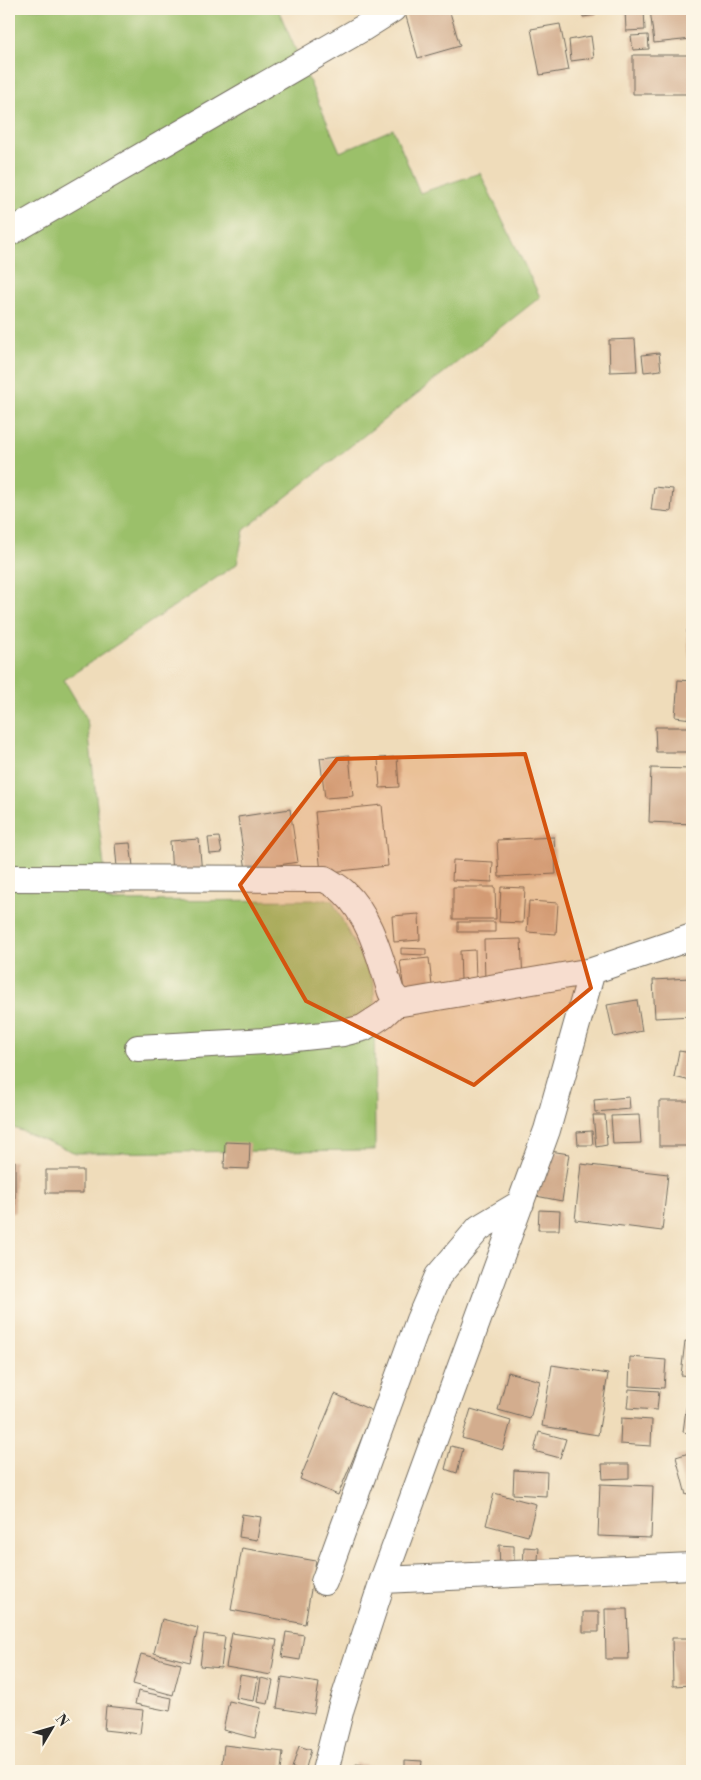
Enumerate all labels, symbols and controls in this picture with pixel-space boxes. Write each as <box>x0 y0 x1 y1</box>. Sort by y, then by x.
north arrow <box>28 1702 78 1752</box>
text: N <box>51 1711 72 1731</box>

